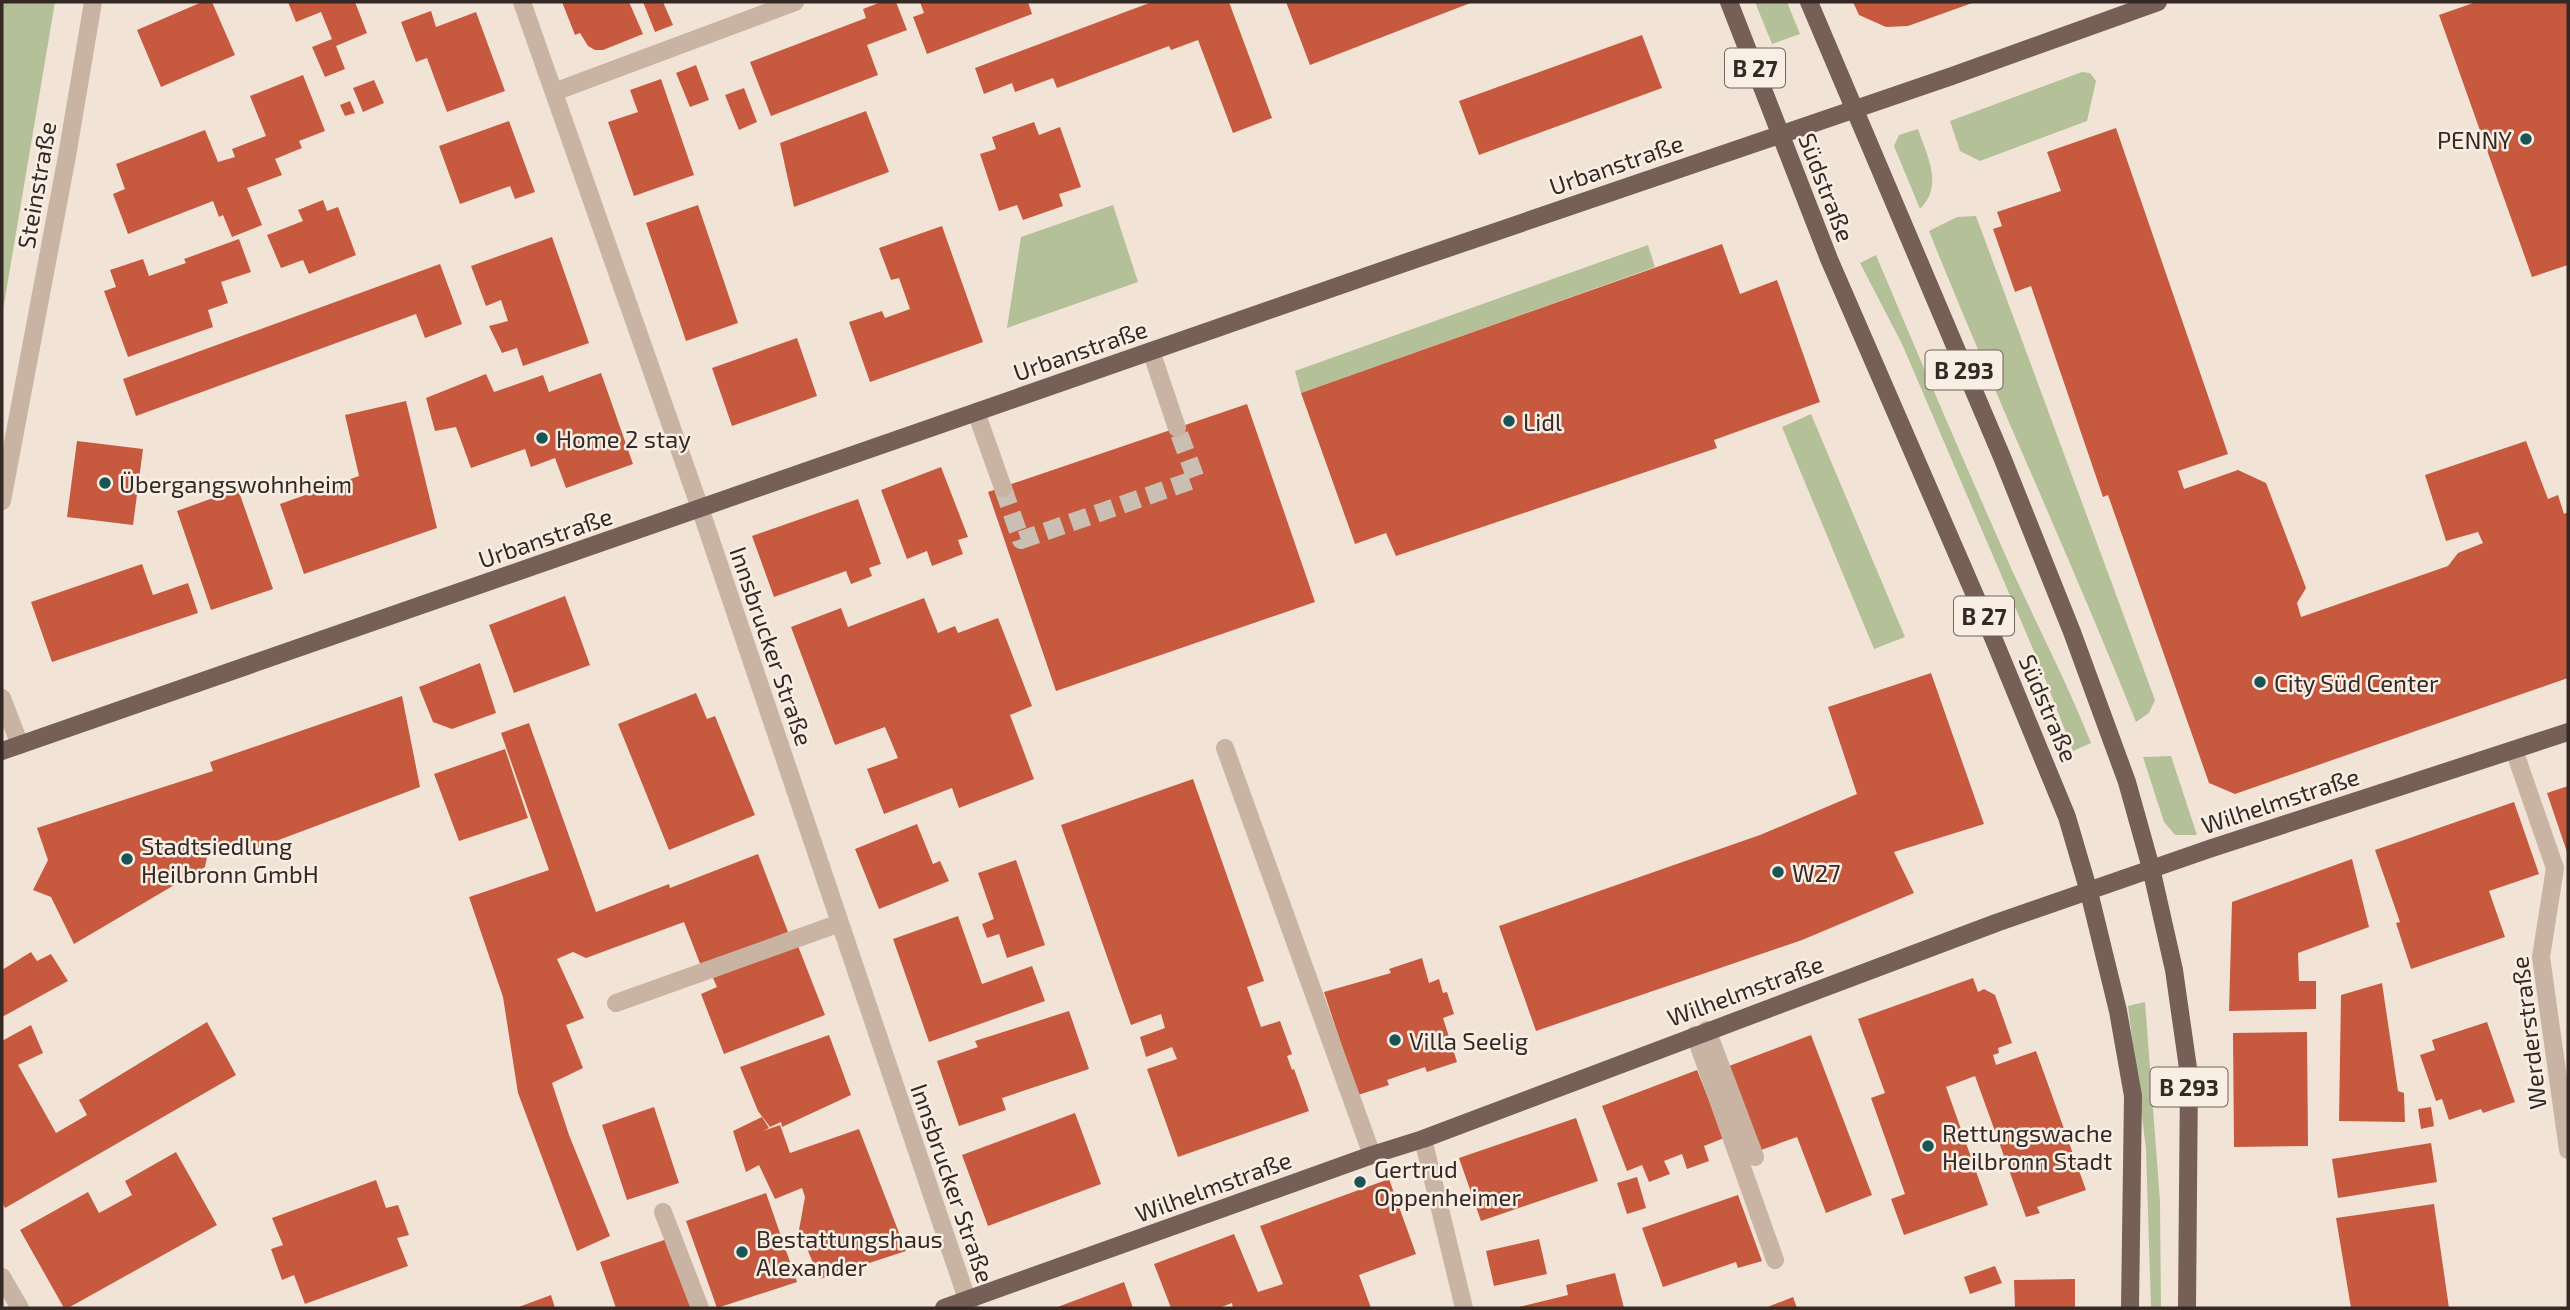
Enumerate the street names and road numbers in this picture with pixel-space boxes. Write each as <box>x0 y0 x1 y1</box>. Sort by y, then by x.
road number: B 27 <box>1725 48 1785 88</box>
street label: Steinstraße <box>11 119 61 251</box>
street label: Urbanstraße <box>1545 128 1687 200</box>
street label: Südstraße <box>1793 129 1861 245</box>
street label: Urbanstraße <box>1009 314 1151 386</box>
road number: B 293 <box>1926 350 2002 390</box>
street label: Urbanstraße <box>474 501 616 573</box>
street label: Innsbrucker Straße <box>724 543 820 749</box>
road number: B 27 <box>1954 596 2014 636</box>
street label: Südstraße <box>2013 650 2085 766</box>
street label: Wilhelmstraße <box>2198 761 2362 839</box>
street label: Wilhelmstraße <box>1663 948 1827 1032</box>
street label: Werderstraße <box>2504 955 2552 1111</box>
road number: B 293 <box>2150 1068 2228 1106</box>
street label: Innsbrucker Straße <box>905 1080 1001 1286</box>
street label: Wilhelmstraße <box>1131 1144 1295 1228</box>

